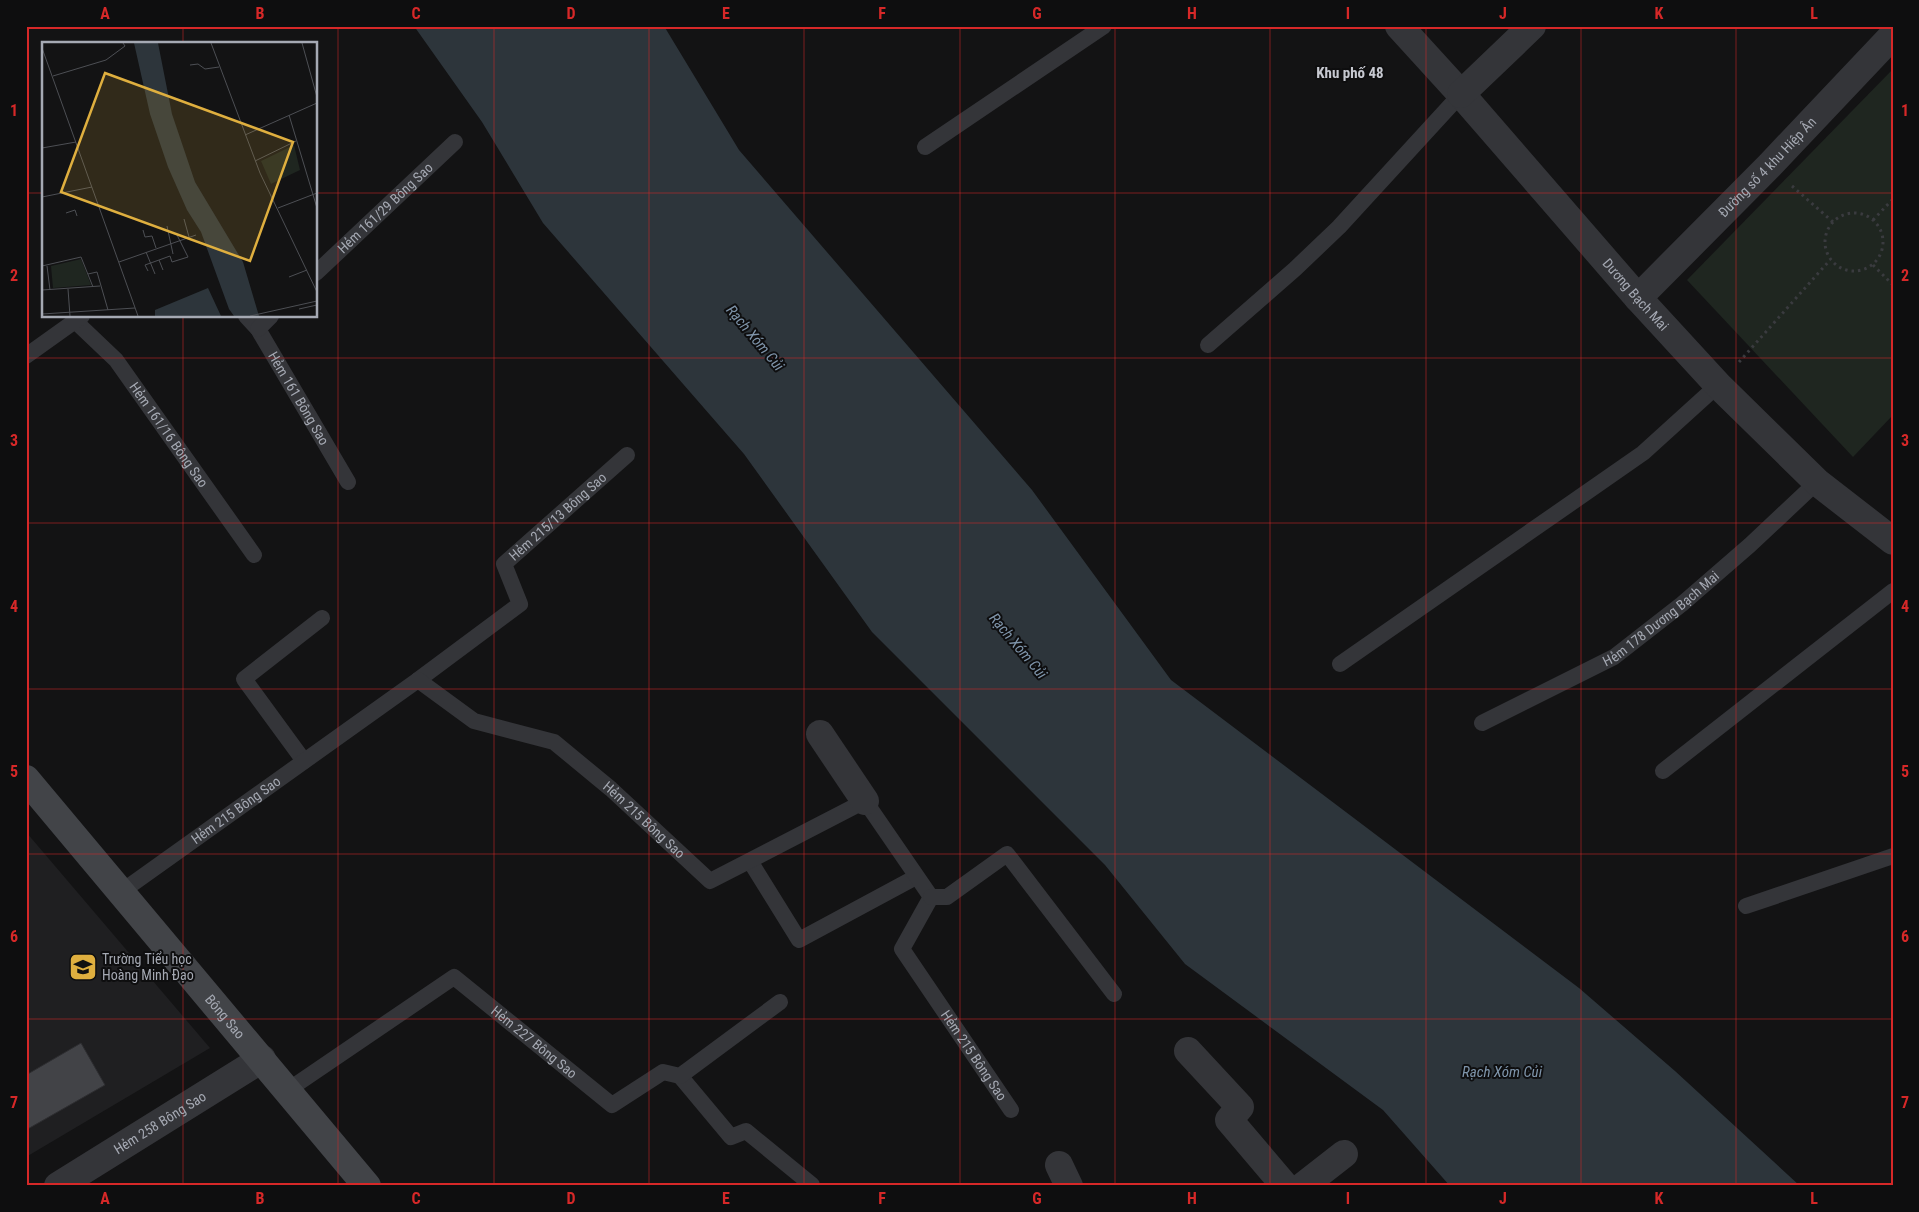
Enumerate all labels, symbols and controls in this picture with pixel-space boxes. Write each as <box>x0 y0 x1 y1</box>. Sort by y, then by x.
text: A <box>100 4 110 23</box>
text: B <box>256 4 265 23</box>
text: C <box>411 4 421 23</box>
text: D <box>566 4 576 23</box>
text: E <box>722 4 730 23</box>
text: F <box>878 4 886 23</box>
text: G <box>1032 4 1042 23</box>
text: H <box>1187 4 1197 23</box>
text: I <box>1346 4 1350 23</box>
text: J <box>1499 4 1507 23</box>
text: K <box>1655 4 1664 23</box>
text: L <box>1810 4 1818 23</box>
inset map <box>42 42 318 318</box>
district label: Khu phố 48 <box>1316 64 1384 82</box>
text: 1 <box>10 101 18 120</box>
text: 1 <box>1901 101 1909 120</box>
street label: Đường số 4 khu Hiệp Ân <box>1715 114 1819 220</box>
street label: Hẻm 161/29 Bông Sao <box>334 159 436 256</box>
street label: Dương Bạch Mai <box>1599 255 1672 334</box>
text: 2 <box>10 266 18 285</box>
text: 2 <box>1901 266 1909 285</box>
water label: Rạch Xóm Củi <box>722 302 788 375</box>
street label: Hẻm 161 Bông Sao <box>265 349 332 448</box>
street label: Hẻm 161/16 Bông Sao <box>126 379 211 490</box>
text: 3 <box>10 431 18 450</box>
text: 3 <box>1901 431 1909 450</box>
street label: Hẻm 215/13 Bông Sao <box>506 469 610 564</box>
street label: Hẻm 178 Dương Bạch Mai <box>1600 568 1722 669</box>
text: 4 <box>10 597 18 616</box>
text: 4 <box>1901 597 1909 616</box>
water label: Rạch Xóm Củi <box>985 610 1051 683</box>
text: 5 <box>10 762 18 781</box>
text: 5 <box>1901 762 1909 781</box>
street label: Hẻm 215 Bông Sao <box>188 773 283 847</box>
street label: Hẻm 215 Bông Sao <box>600 778 688 862</box>
text: 6 <box>10 927 18 946</box>
text: 6 <box>1901 927 1909 946</box>
place label: Trường Tiểu học Hoàng Minh Đạo <box>102 951 194 983</box>
school or university icon: Trường Tiểu học Hoàng Minh Đạo <box>68 952 98 982</box>
street label: Bông Sao <box>202 991 248 1042</box>
street label: Hẻm 227 Bông Sao <box>488 1002 580 1081</box>
street label: Hẻm 215 Bông Sao <box>938 1007 1010 1104</box>
water label: Rạch Xóm Củi <box>1462 1063 1543 1081</box>
street label: Hẻm 258 Bông Sao <box>111 1088 209 1157</box>
text: 7 <box>10 1093 18 1112</box>
text: 7 <box>1901 1093 1909 1112</box>
text: A <box>100 1189 110 1208</box>
text: B <box>256 1189 265 1208</box>
text: C <box>411 1189 421 1208</box>
text: D <box>566 1189 576 1208</box>
text: E <box>722 1189 730 1208</box>
text: F <box>878 1189 886 1208</box>
text: G <box>1032 1189 1042 1208</box>
text: H <box>1187 1189 1197 1208</box>
text: I <box>1346 1189 1350 1208</box>
text: J <box>1499 1189 1507 1208</box>
text: K <box>1655 1189 1664 1208</box>
text: L <box>1810 1189 1818 1208</box>

